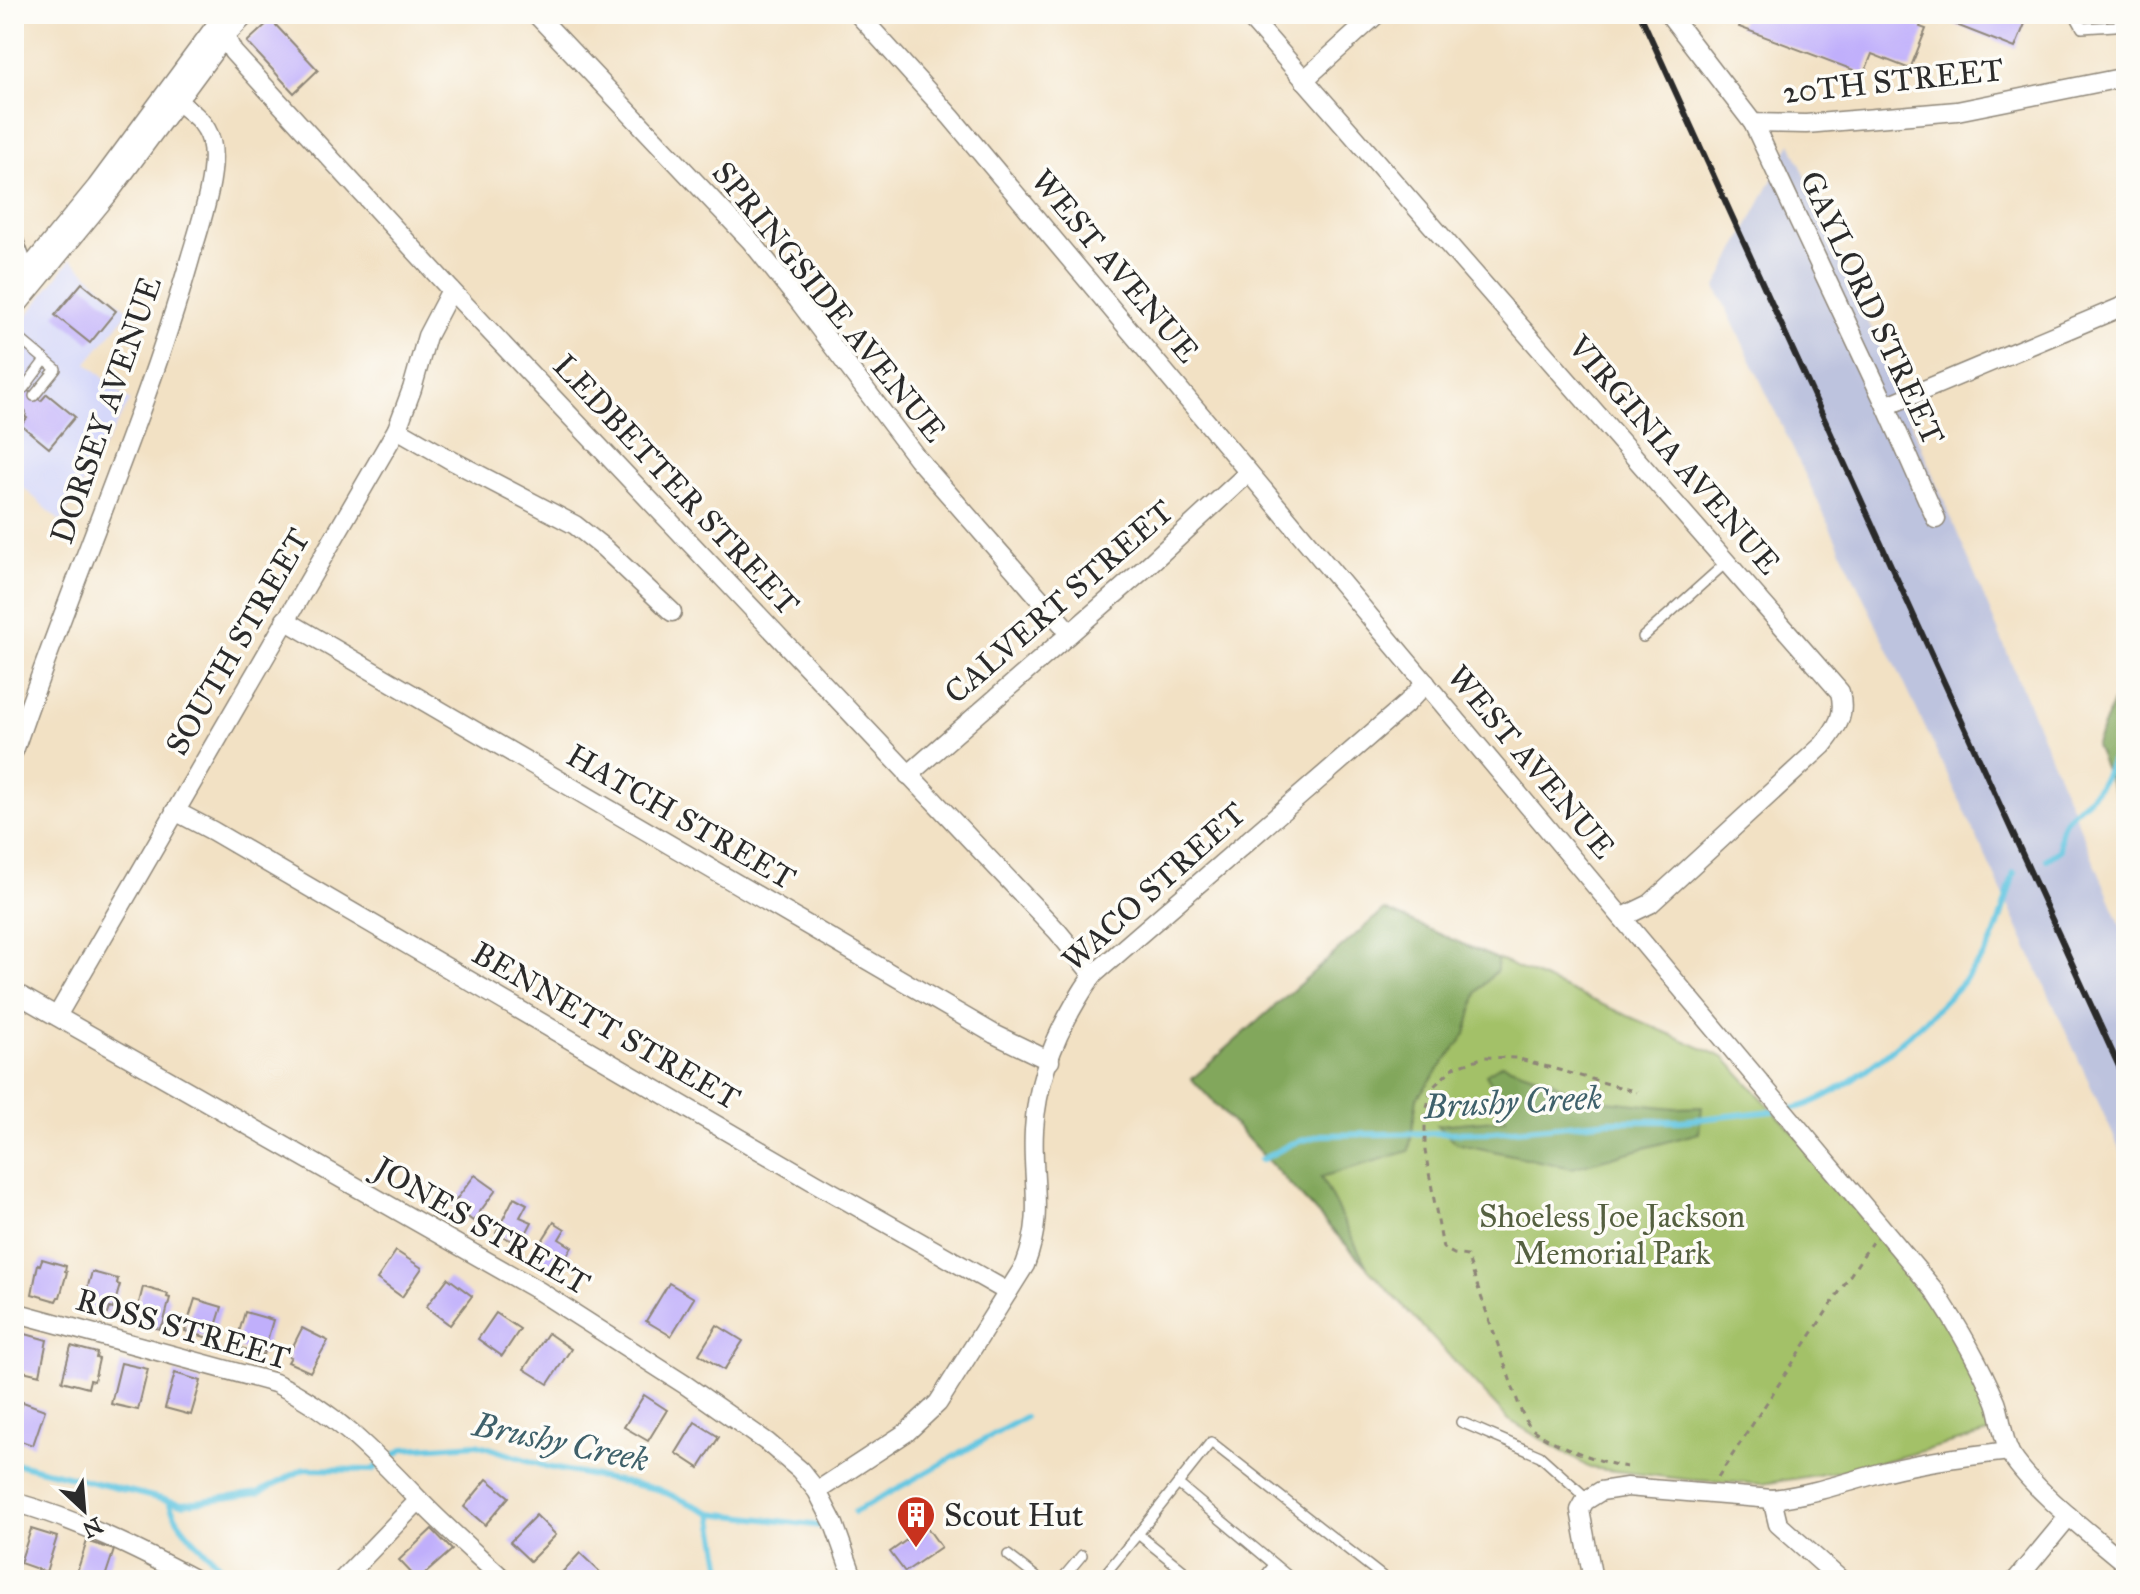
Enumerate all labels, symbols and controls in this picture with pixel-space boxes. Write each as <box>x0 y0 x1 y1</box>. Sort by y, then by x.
street label: 20TH STREET <box>1781 50 2005 112</box>
street label: SPRINGSIDE AVENUE <box>704 154 954 450</box>
street label: WEST AVENUE <box>1023 161 1207 371</box>
street label: GAYLORD STREET <box>1791 165 1953 451</box>
street label: DORSEY AVENUE <box>42 271 170 549</box>
street label: VIRGINIA AVENUE <box>1559 327 1788 582</box>
street label: LEDBETTER STREET <box>545 346 807 624</box>
street label: CALVERT STREET <box>936 492 1182 712</box>
street label: SOUTH STREET <box>157 522 319 762</box>
street label: WEST AVENUE <box>1439 657 1623 867</box>
street label: HATCH STREET <box>560 736 802 898</box>
street label: WACO STREET <box>1054 794 1254 980</box>
street label: BENNETT STREET <box>465 933 747 1119</box>
water label: Brushy Creek <box>1421 1077 1603 1127</box>
street label: JONES STREET <box>365 1147 597 1304</box>
park label: Shoeless Joe Jackson Memorial Park <box>1479 1197 1745 1273</box>
street label: ROSS STREET <box>72 1280 294 1378</box>
water label: Brushy Creek <box>468 1403 652 1481</box>
north arrow <box>44 1470 124 1550</box>
building icon: Scout Hut <box>895 1494 937 1549</box>
place label: Scout Hut <box>944 1496 1083 1535</box>
text: N <box>78 1511 107 1544</box>

